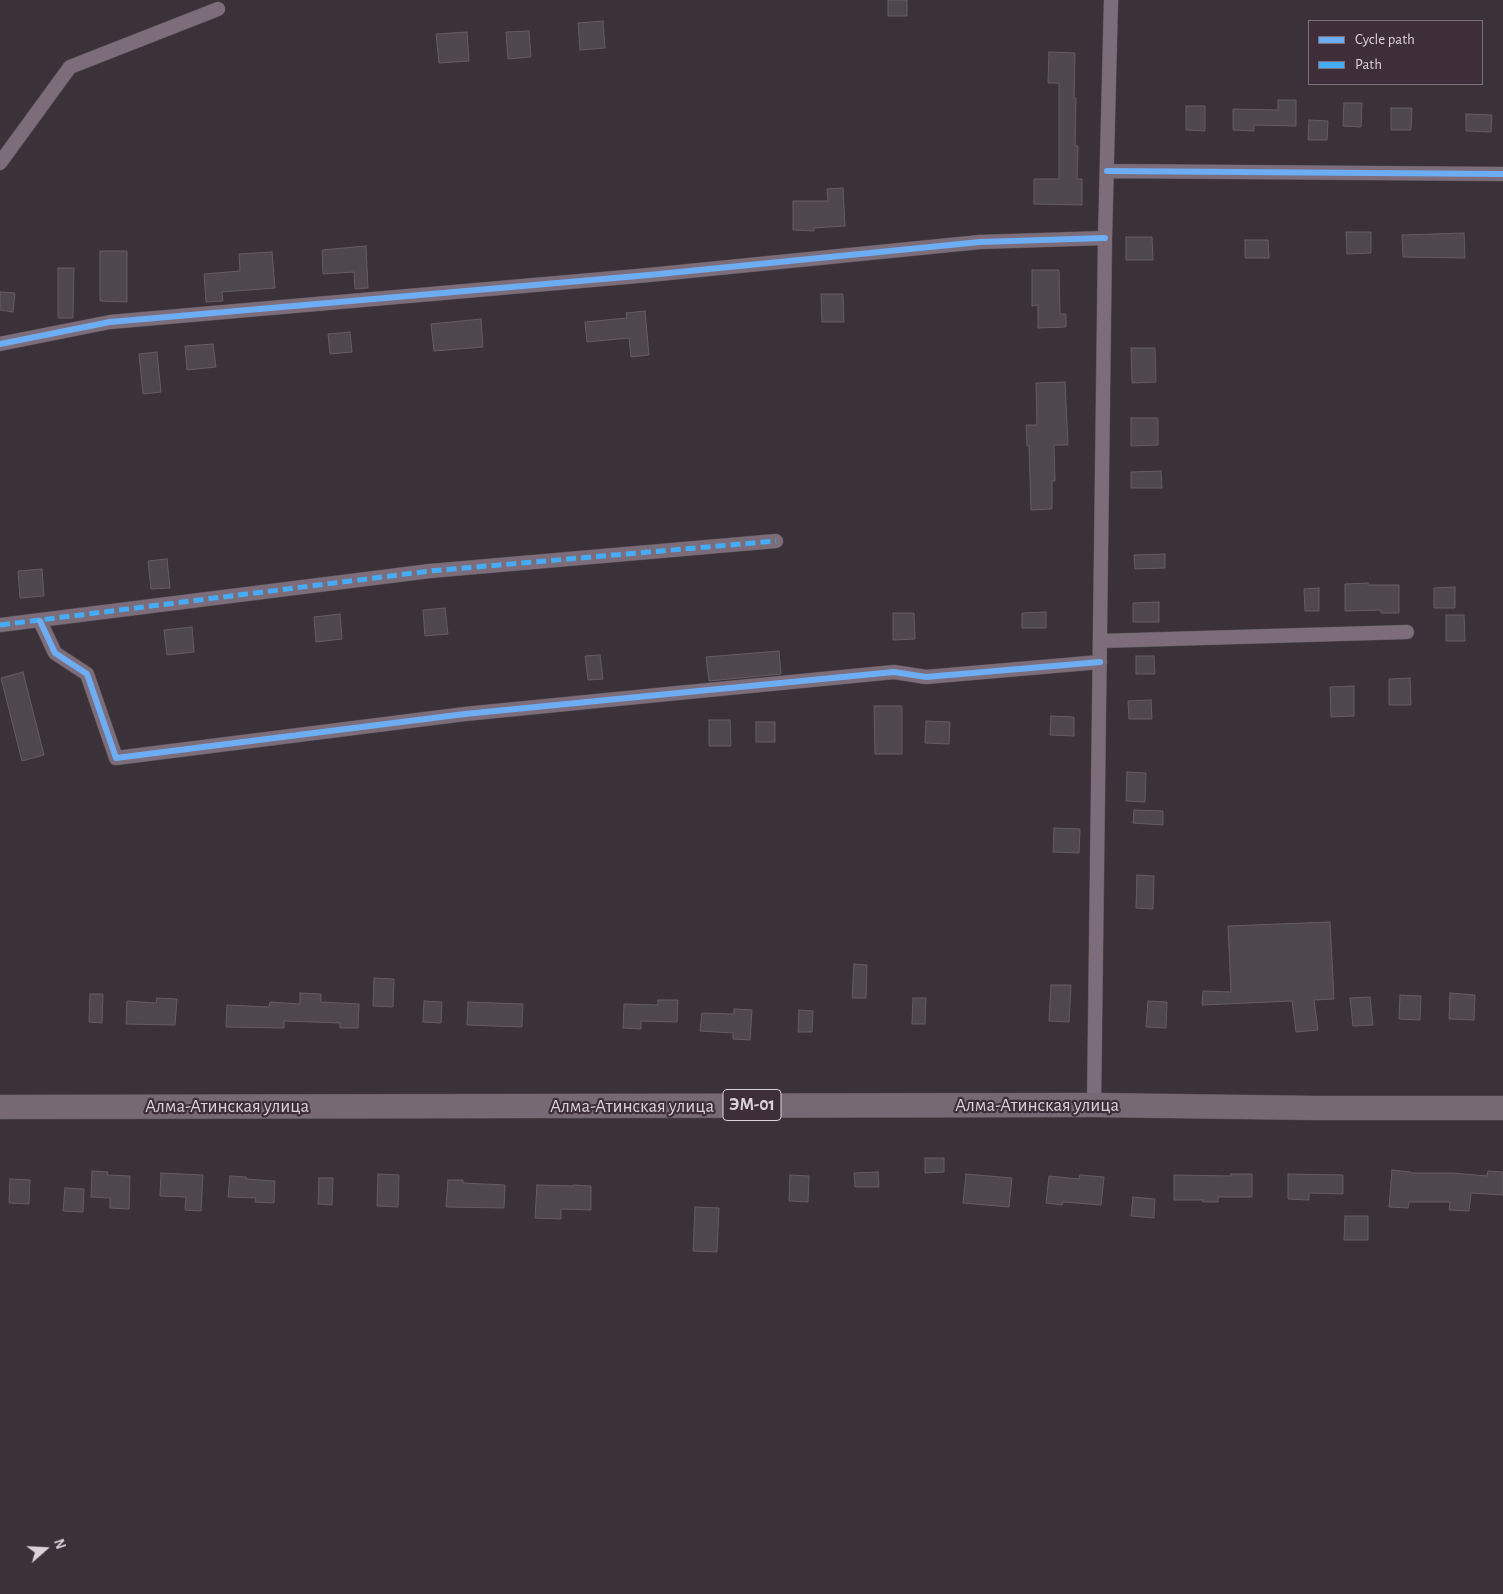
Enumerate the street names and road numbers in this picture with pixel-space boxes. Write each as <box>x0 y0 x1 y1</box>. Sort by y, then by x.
road number: ЭМ-01 <box>723 1090 781 1120</box>
street label: Алма-Атинская улица <box>955 1094 1119 1116</box>
street label: Алма-Атинская улица <box>145 1095 309 1117</box>
street label: Алма-Атинская улица <box>550 1095 714 1117</box>

